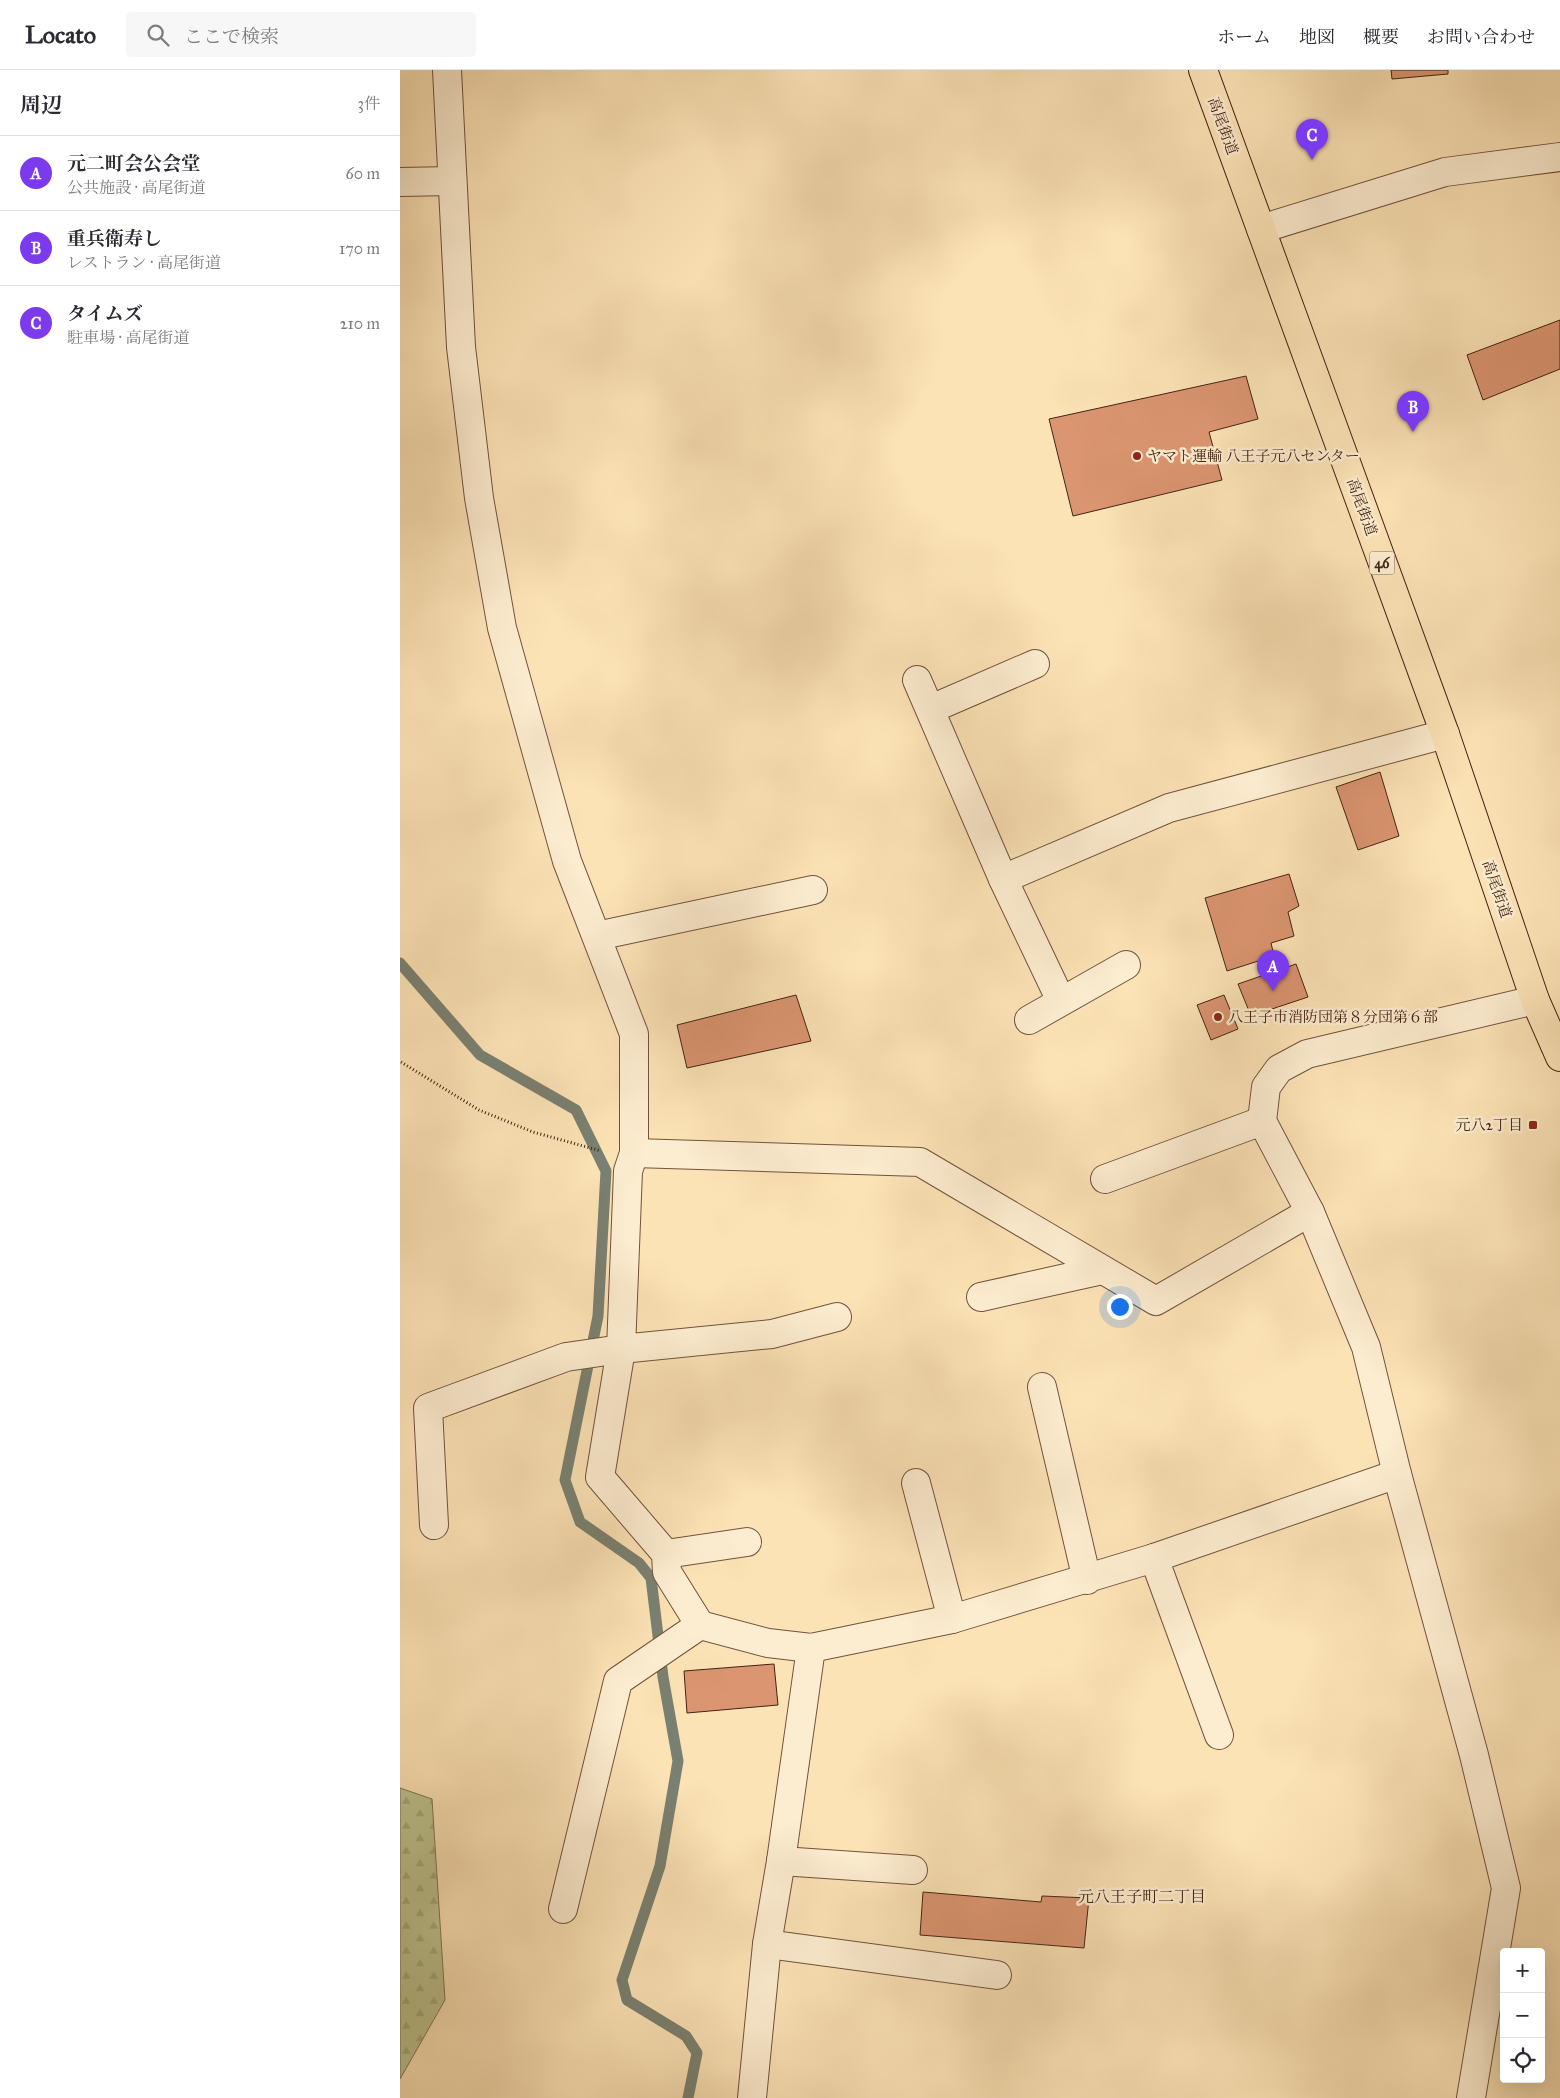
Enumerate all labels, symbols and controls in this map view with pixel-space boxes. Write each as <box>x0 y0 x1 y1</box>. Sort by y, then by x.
search box <box>126 12 476 57</box>
text: Locato <box>25 20 96 50</box>
icon: search <box>144 21 172 49</box>
text: ここで検索 <box>184 25 279 48</box>
text: ホーム <box>1217 26 1271 48</box>
text: 地図 <box>1299 26 1335 48</box>
text: 概要 <box>1363 26 1399 48</box>
text: お問い合わせ <box>1427 26 1535 48</box>
text: 周辺 <box>20 92 62 118</box>
text: 3件 <box>358 94 380 113</box>
street label: 高尾街道 <box>1204 95 1242 157</box>
pin: C <box>1296 119 1328 160</box>
text: 元二町会公会堂 <box>67 152 200 175</box>
text: A <box>31 164 41 183</box>
text: 60 m <box>346 164 380 183</box>
text: 公共施設 · 高尾街道 <box>67 178 205 197</box>
text: 重兵衛寿し <box>67 227 162 250</box>
text: B <box>31 239 41 258</box>
text: 170 m <box>339 239 380 258</box>
text: レストラン · 高尾街道 <box>67 253 221 272</box>
text: タイムズ <box>67 302 143 325</box>
text: C <box>31 314 41 333</box>
text: 210 m <box>340 314 380 333</box>
text: 駐車場 · 高尾街道 <box>67 328 189 347</box>
pin: B <box>1397 391 1429 432</box>
place label: ヤマト運輸 八王子元八センター <box>1147 447 1360 465</box>
marker: ヤマト運輸 八王子元八センター <box>1131 450 1143 462</box>
street label: 高尾街道 <box>1343 476 1381 538</box>
road number: 46 <box>1370 552 1394 574</box>
street label: 高尾街道 <box>1479 858 1515 920</box>
pin: A <box>1257 950 1289 991</box>
place label: 八王子市消防団第８分団第６部 <box>1228 1008 1438 1026</box>
marker: 八王子市消防団第８分団第６部 <box>1212 1011 1224 1023</box>
place label: 元八2丁目 <box>1456 1116 1523 1134</box>
marker: 元八2丁目 <box>1527 1119 1539 1131</box>
your location <box>1107 1294 1133 1320</box>
district label: 元八王子町二丁目 <box>1078 1887 1206 1906</box>
map controls <box>1500 1948 1545 2083</box>
button: + <box>1500 1948 1545 1993</box>
button: − <box>1500 1993 1545 2038</box>
button: locate <box>1500 2038 1545 2083</box>

